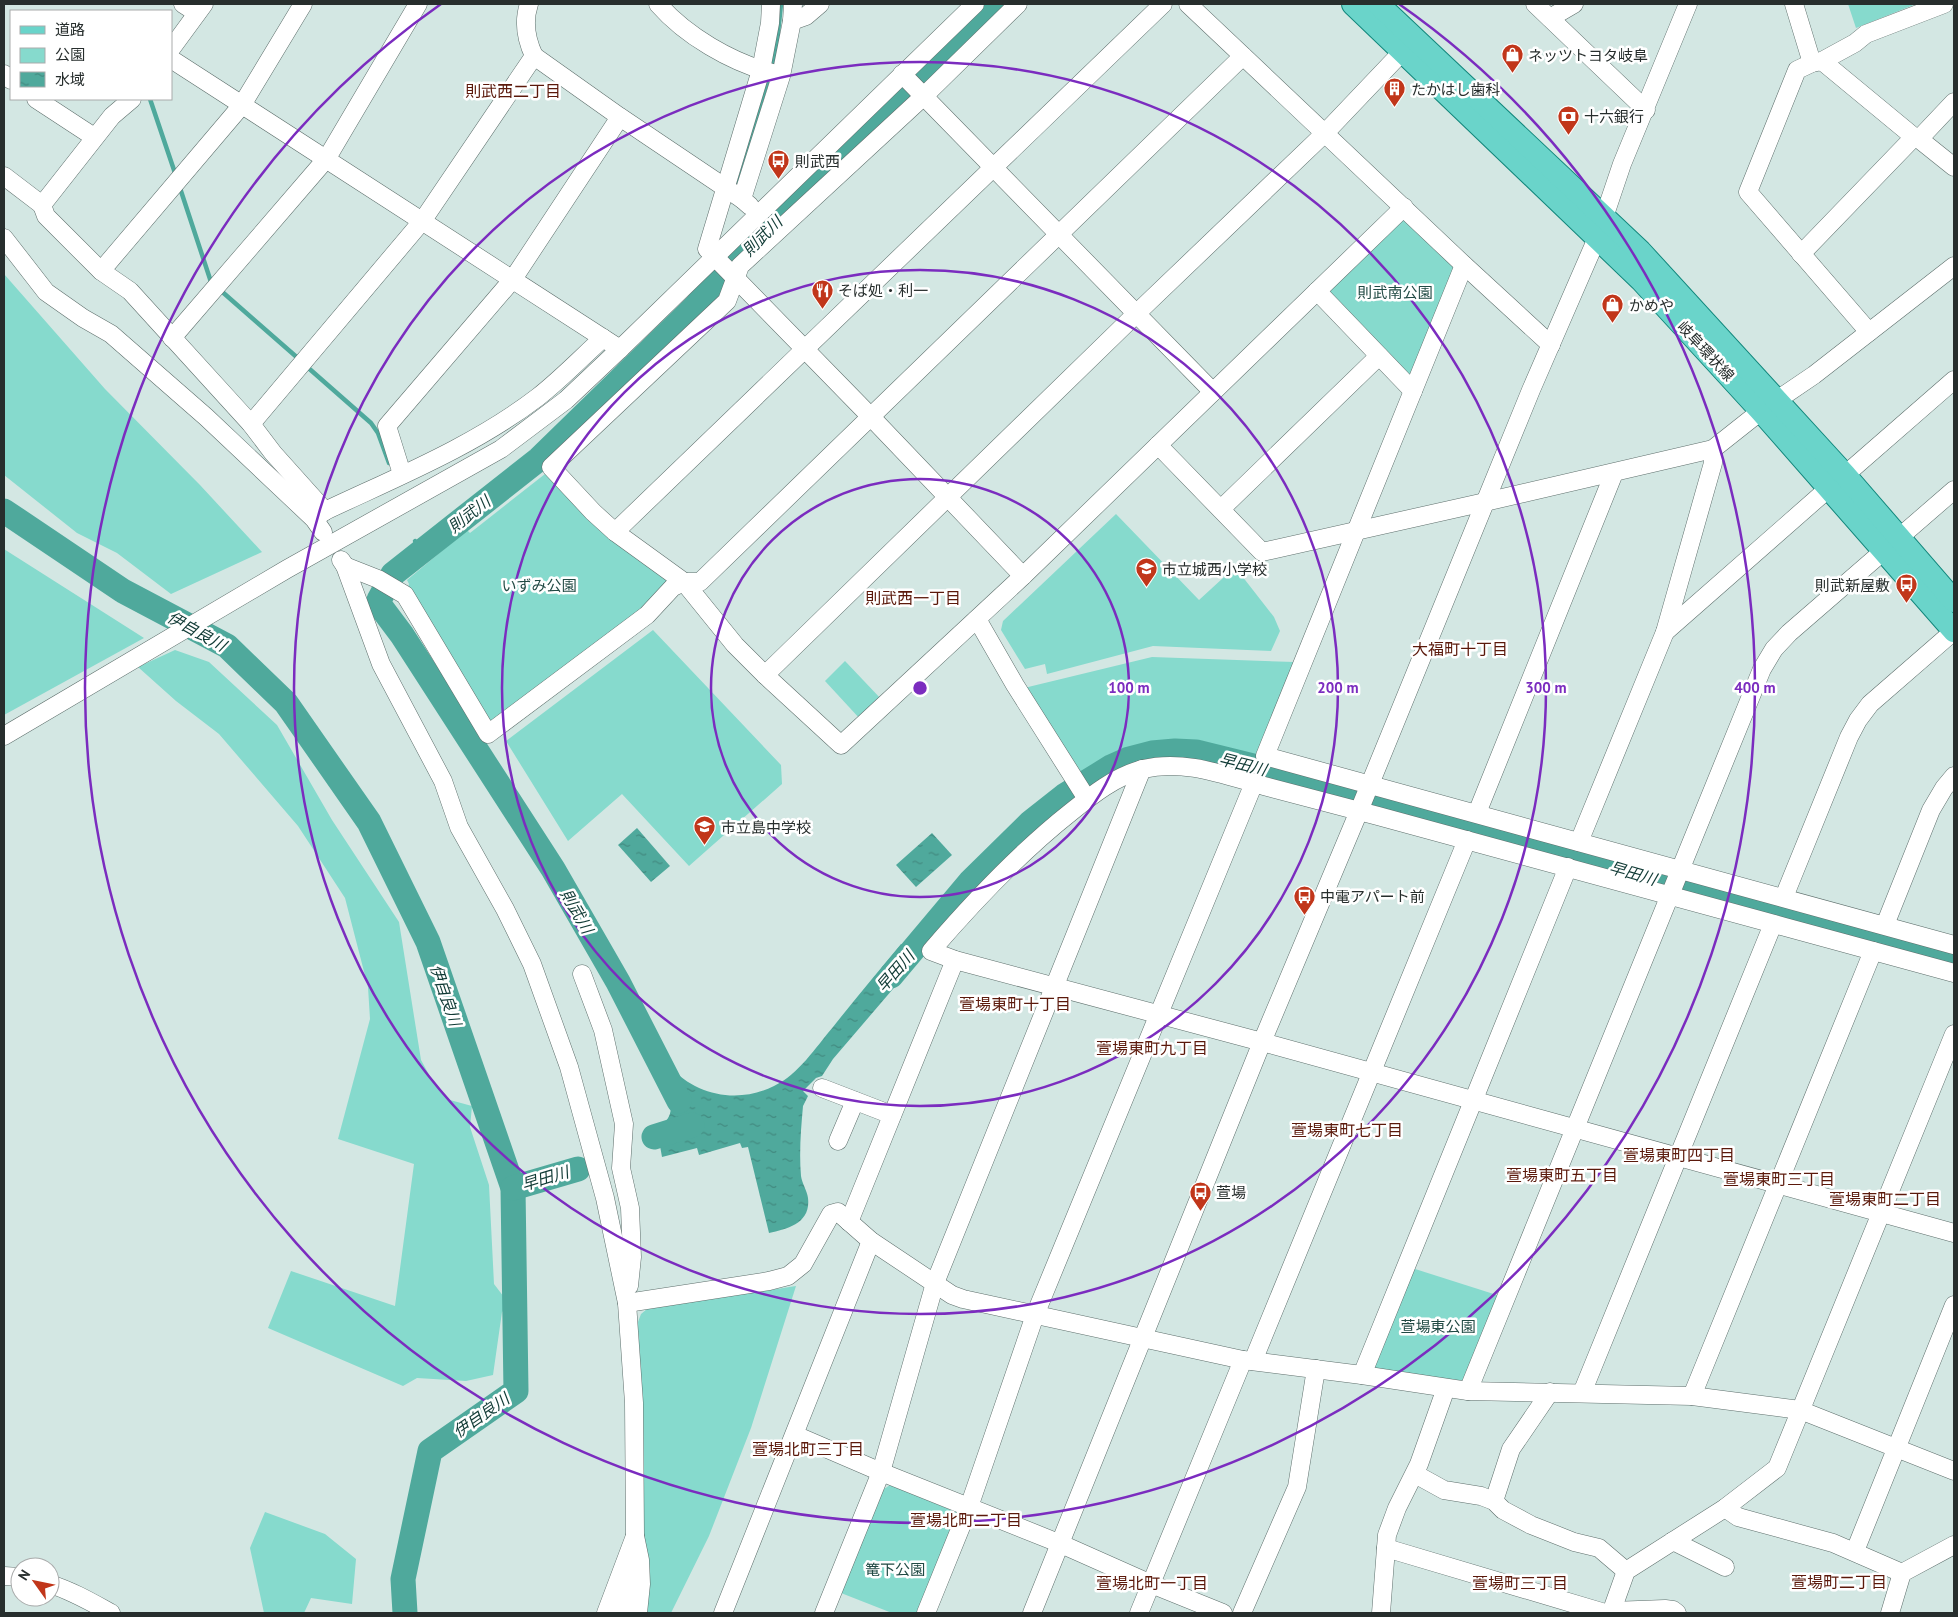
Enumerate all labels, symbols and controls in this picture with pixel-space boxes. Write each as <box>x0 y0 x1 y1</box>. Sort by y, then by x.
legend <box>10 10 172 100</box>
text: 道路 <box>55 20 85 39</box>
shop icon: ネッツトヨタ岐阜 <box>1500 43 1524 74</box>
text: 公園 <box>55 45 85 64</box>
place label: ネッツトヨタ岐阜 <box>1528 46 1648 65</box>
text: 水域 <box>55 70 85 89</box>
building icon: たかはし歯科 <box>1383 77 1407 108</box>
place label: たかはし歯科 <box>1411 80 1500 99</box>
district label: 則武西二丁目 <box>465 81 561 101</box>
bank icon: 十六銀行 <box>1556 104 1580 135</box>
place label: 十六銀行 <box>1584 107 1644 126</box>
bus stop icon: 則武西 <box>767 149 791 180</box>
place label: 則武西 <box>795 152 840 171</box>
water label: 則武川 <box>738 211 787 260</box>
restaurant icon: そば処・利一 <box>810 278 834 309</box>
place label: そば処・利一 <box>838 281 928 300</box>
park label: 則武南公園 <box>1357 283 1433 302</box>
shop icon: かめや <box>1601 293 1625 324</box>
place label: かめや <box>1629 296 1674 315</box>
street label: 岐阜環状線 <box>1673 317 1739 385</box>
water label: 則武川 <box>444 490 496 537</box>
school or university icon: 市立城西小学校 <box>1134 557 1158 588</box>
place label: 市立城西小学校 <box>1162 560 1267 579</box>
bus stop icon: 則武新屋敷 <box>1894 573 1918 604</box>
park label: いずみ公園 <box>501 576 577 595</box>
place label: 則武新屋敷 <box>1815 576 1890 595</box>
district label: 則武西一丁目 <box>865 588 961 608</box>
water label: 伊自良川 <box>164 607 232 656</box>
district label: 大福町十丁目 <box>1412 639 1508 659</box>
text: 100 m <box>1108 678 1150 697</box>
text: 200 m <box>1317 678 1359 697</box>
text: 300 m <box>1525 678 1567 697</box>
text: 400 m <box>1734 678 1776 697</box>
centre of rings <box>911 679 929 697</box>
water label: 早田川 <box>1217 748 1271 780</box>
school or university icon: 市立島中学校 <box>693 815 717 846</box>
place label: 市立島中学校 <box>721 818 811 837</box>
water label: 早田川 <box>1607 857 1661 890</box>
bus stop icon: 中電アパート前 <box>1292 884 1316 915</box>
water label: 則武川 <box>556 885 599 939</box>
place label: 中電アパート前 <box>1320 887 1425 906</box>
water label: 早田川 <box>872 945 920 996</box>
water label: 伊自良川 <box>426 961 467 1030</box>
district label: 萱場東町十丁目 <box>959 994 1071 1014</box>
district label: 萱場東町九丁目 <box>1096 1038 1208 1058</box>
district label: 萱場東町七丁目 <box>1291 1120 1403 1140</box>
district label: 萱場東町四丁目 <box>1623 1145 1735 1165</box>
water label: 早田川 <box>519 1161 573 1195</box>
district label: 萱場東町五丁目 <box>1506 1165 1618 1185</box>
district label: 萱場東町三丁目 <box>1723 1169 1835 1189</box>
bus stop icon: 萱場 <box>1188 1180 1212 1211</box>
place label: 萱場 <box>1216 1183 1246 1202</box>
district label: 萱場東町二丁目 <box>1829 1189 1941 1209</box>
park label: 萱場東公園 <box>1400 1317 1476 1336</box>
water label: 伊自良川 <box>449 1387 515 1442</box>
district label: 萱場北町三丁目 <box>752 1439 864 1459</box>
district label: 萱場北町二丁目 <box>910 1510 1022 1530</box>
north arrow <box>10 1557 60 1607</box>
park label: 篭下公園 <box>865 1560 925 1579</box>
text: N <box>14 1566 34 1584</box>
district label: 萱場町二丁目 <box>1791 1572 1887 1592</box>
district label: 萱場北町一丁目 <box>1096 1573 1208 1593</box>
district label: 萱場町三丁目 <box>1472 1573 1568 1593</box>

